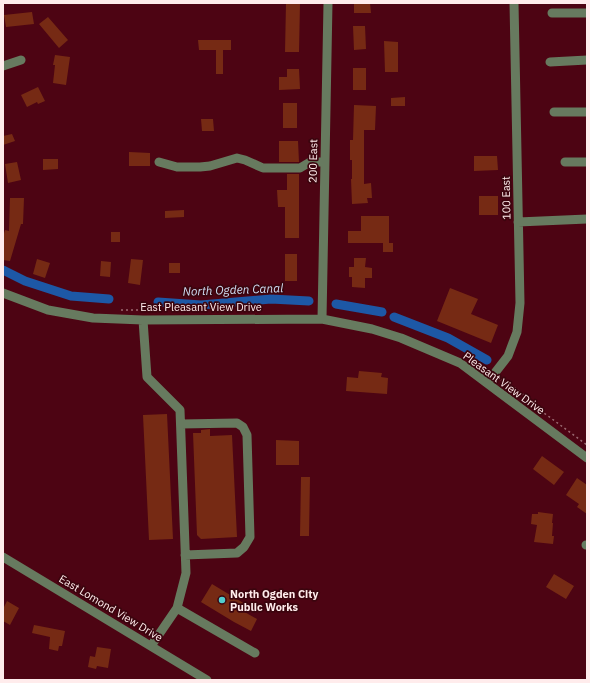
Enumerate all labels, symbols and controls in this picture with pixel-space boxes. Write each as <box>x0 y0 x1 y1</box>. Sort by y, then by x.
street label: 200 East <box>306 139 320 183</box>
street label: 100 East <box>499 176 513 220</box>
water label: North Ogden Canal <box>182 280 284 299</box>
street label: East Pleasant View Drive <box>140 300 262 314</box>
street label: Pleasant View Drive <box>460 349 548 417</box>
street label: East Lomond View Drive <box>57 571 165 645</box>
place label: North Ogden City Public Works <box>230 587 318 614</box>
marker: North Ogden City Public Works <box>217 595 227 605</box>

